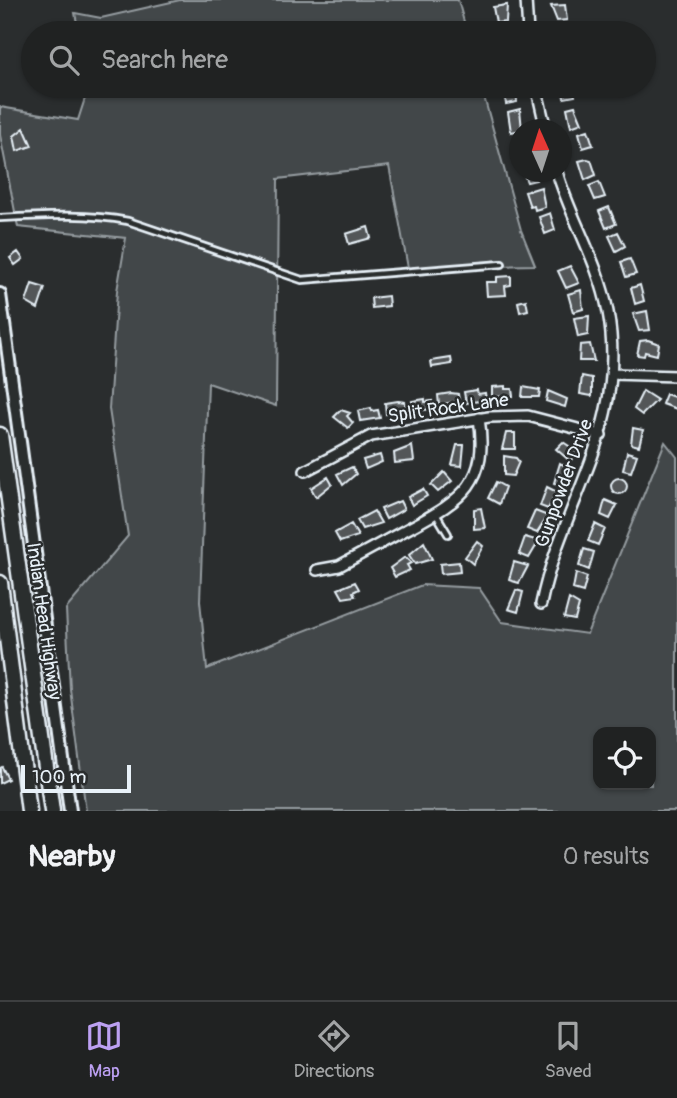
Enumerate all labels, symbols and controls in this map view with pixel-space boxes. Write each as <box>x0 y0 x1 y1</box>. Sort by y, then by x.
search box <box>21 21 656 98</box>
icon: search <box>45 41 83 79</box>
text: Search here <box>101 44 228 76</box>
north arrow <box>509 119 572 182</box>
street label: Split Rock Lane <box>386 388 511 428</box>
street label: Gunpowder Drive <box>530 415 599 551</box>
street label: Indian Head Highway <box>21 541 67 701</box>
map controls <box>593 727 656 790</box>
button: locate <box>593 727 656 790</box>
scale bar <box>21 762 131 794</box>
text: 100 m <box>32 765 86 789</box>
text: Nearby <box>28 838 115 875</box>
text: 0 results <box>563 842 649 871</box>
tab: Map <box>85 1017 123 1083</box>
tab: Directions <box>294 1017 374 1083</box>
tab: Saved <box>545 1017 592 1083</box>

